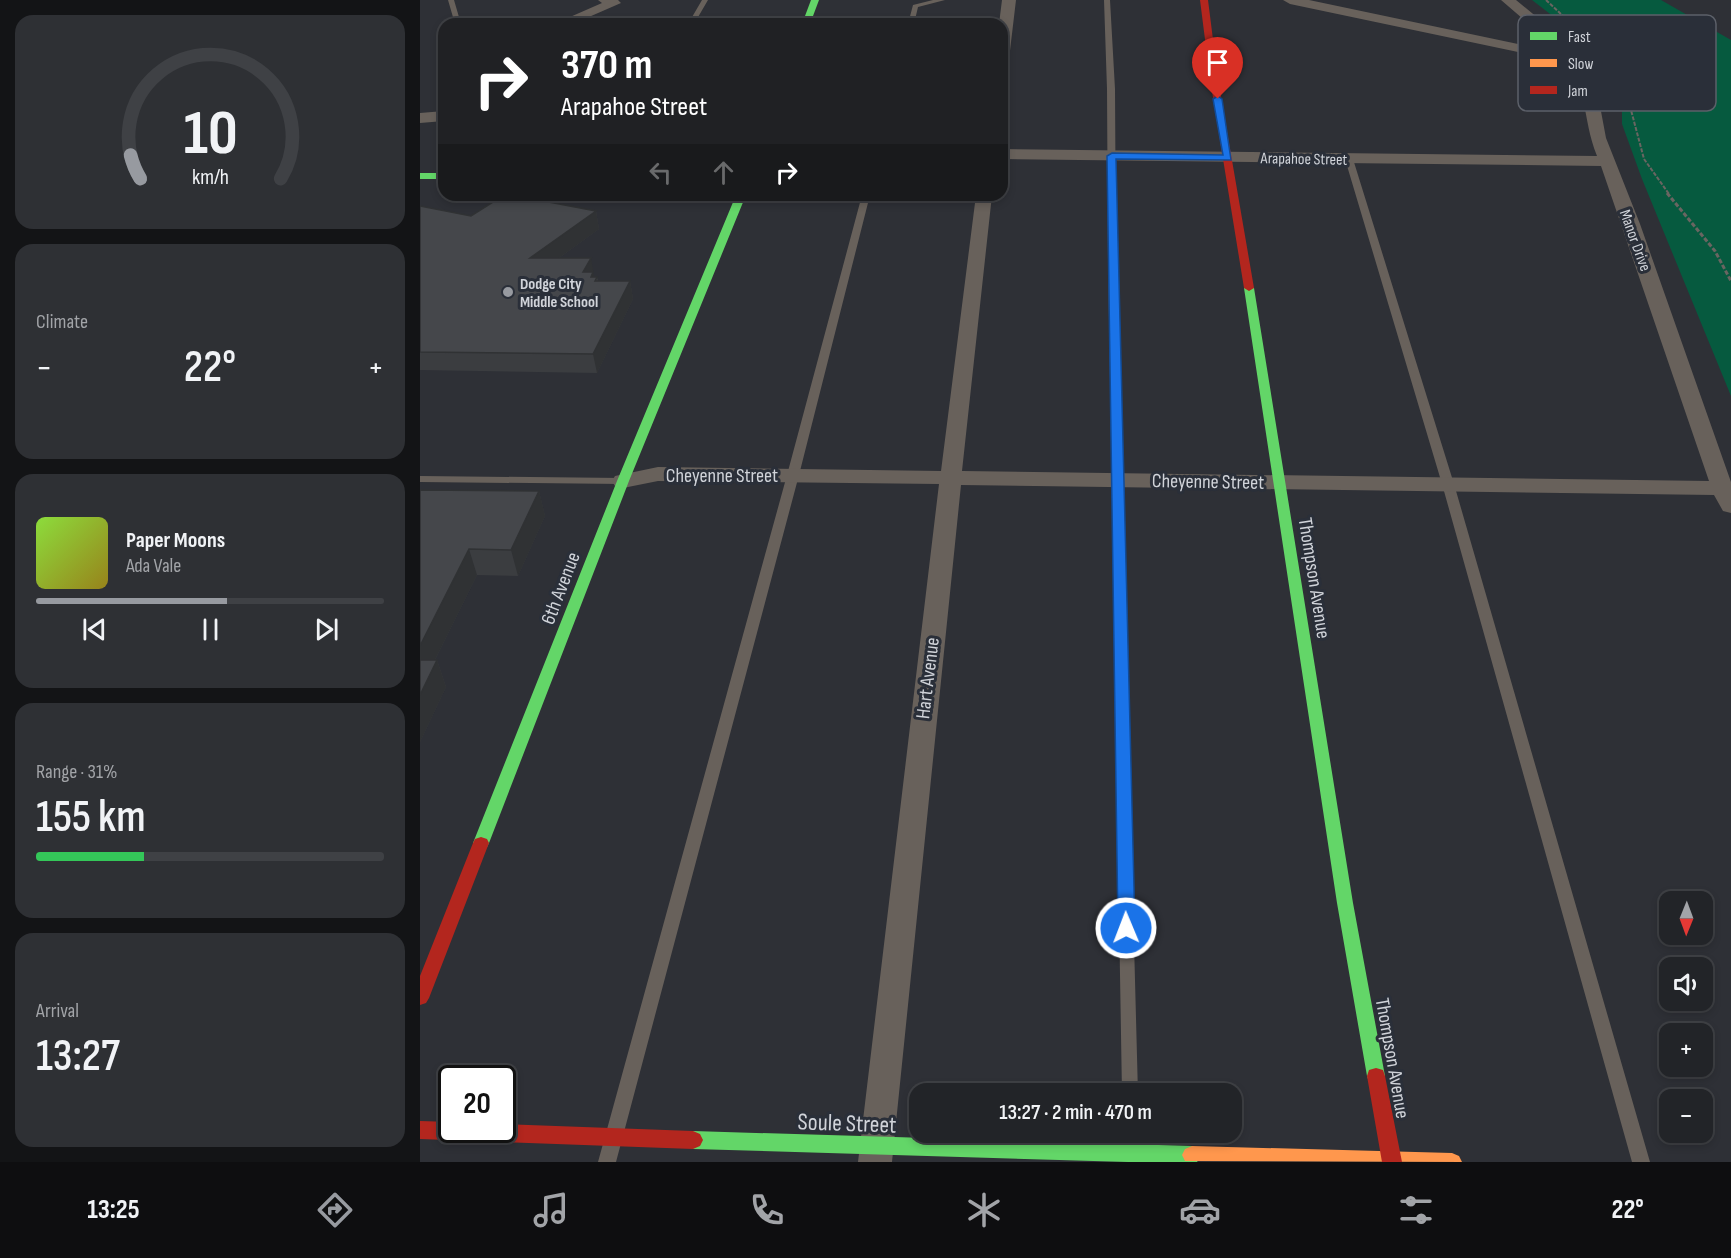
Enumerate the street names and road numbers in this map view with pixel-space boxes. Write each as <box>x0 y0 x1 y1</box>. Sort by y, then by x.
street label: Arapahoe Street <box>1259 149 1348 170</box>
street label: Manor Drive <box>1615 207 1655 274</box>
street label: Cheyenne Street <box>666 464 778 488</box>
street label: Cheyenne Street <box>1152 469 1264 495</box>
street label: Thompson Avenue <box>1293 516 1335 640</box>
street label: 6th Avenue <box>536 549 586 628</box>
street label: Hart Avenue <box>911 636 945 720</box>
street label: Thompson Avenue <box>1370 996 1414 1120</box>
street label: Soule Street <box>797 1107 897 1140</box>

